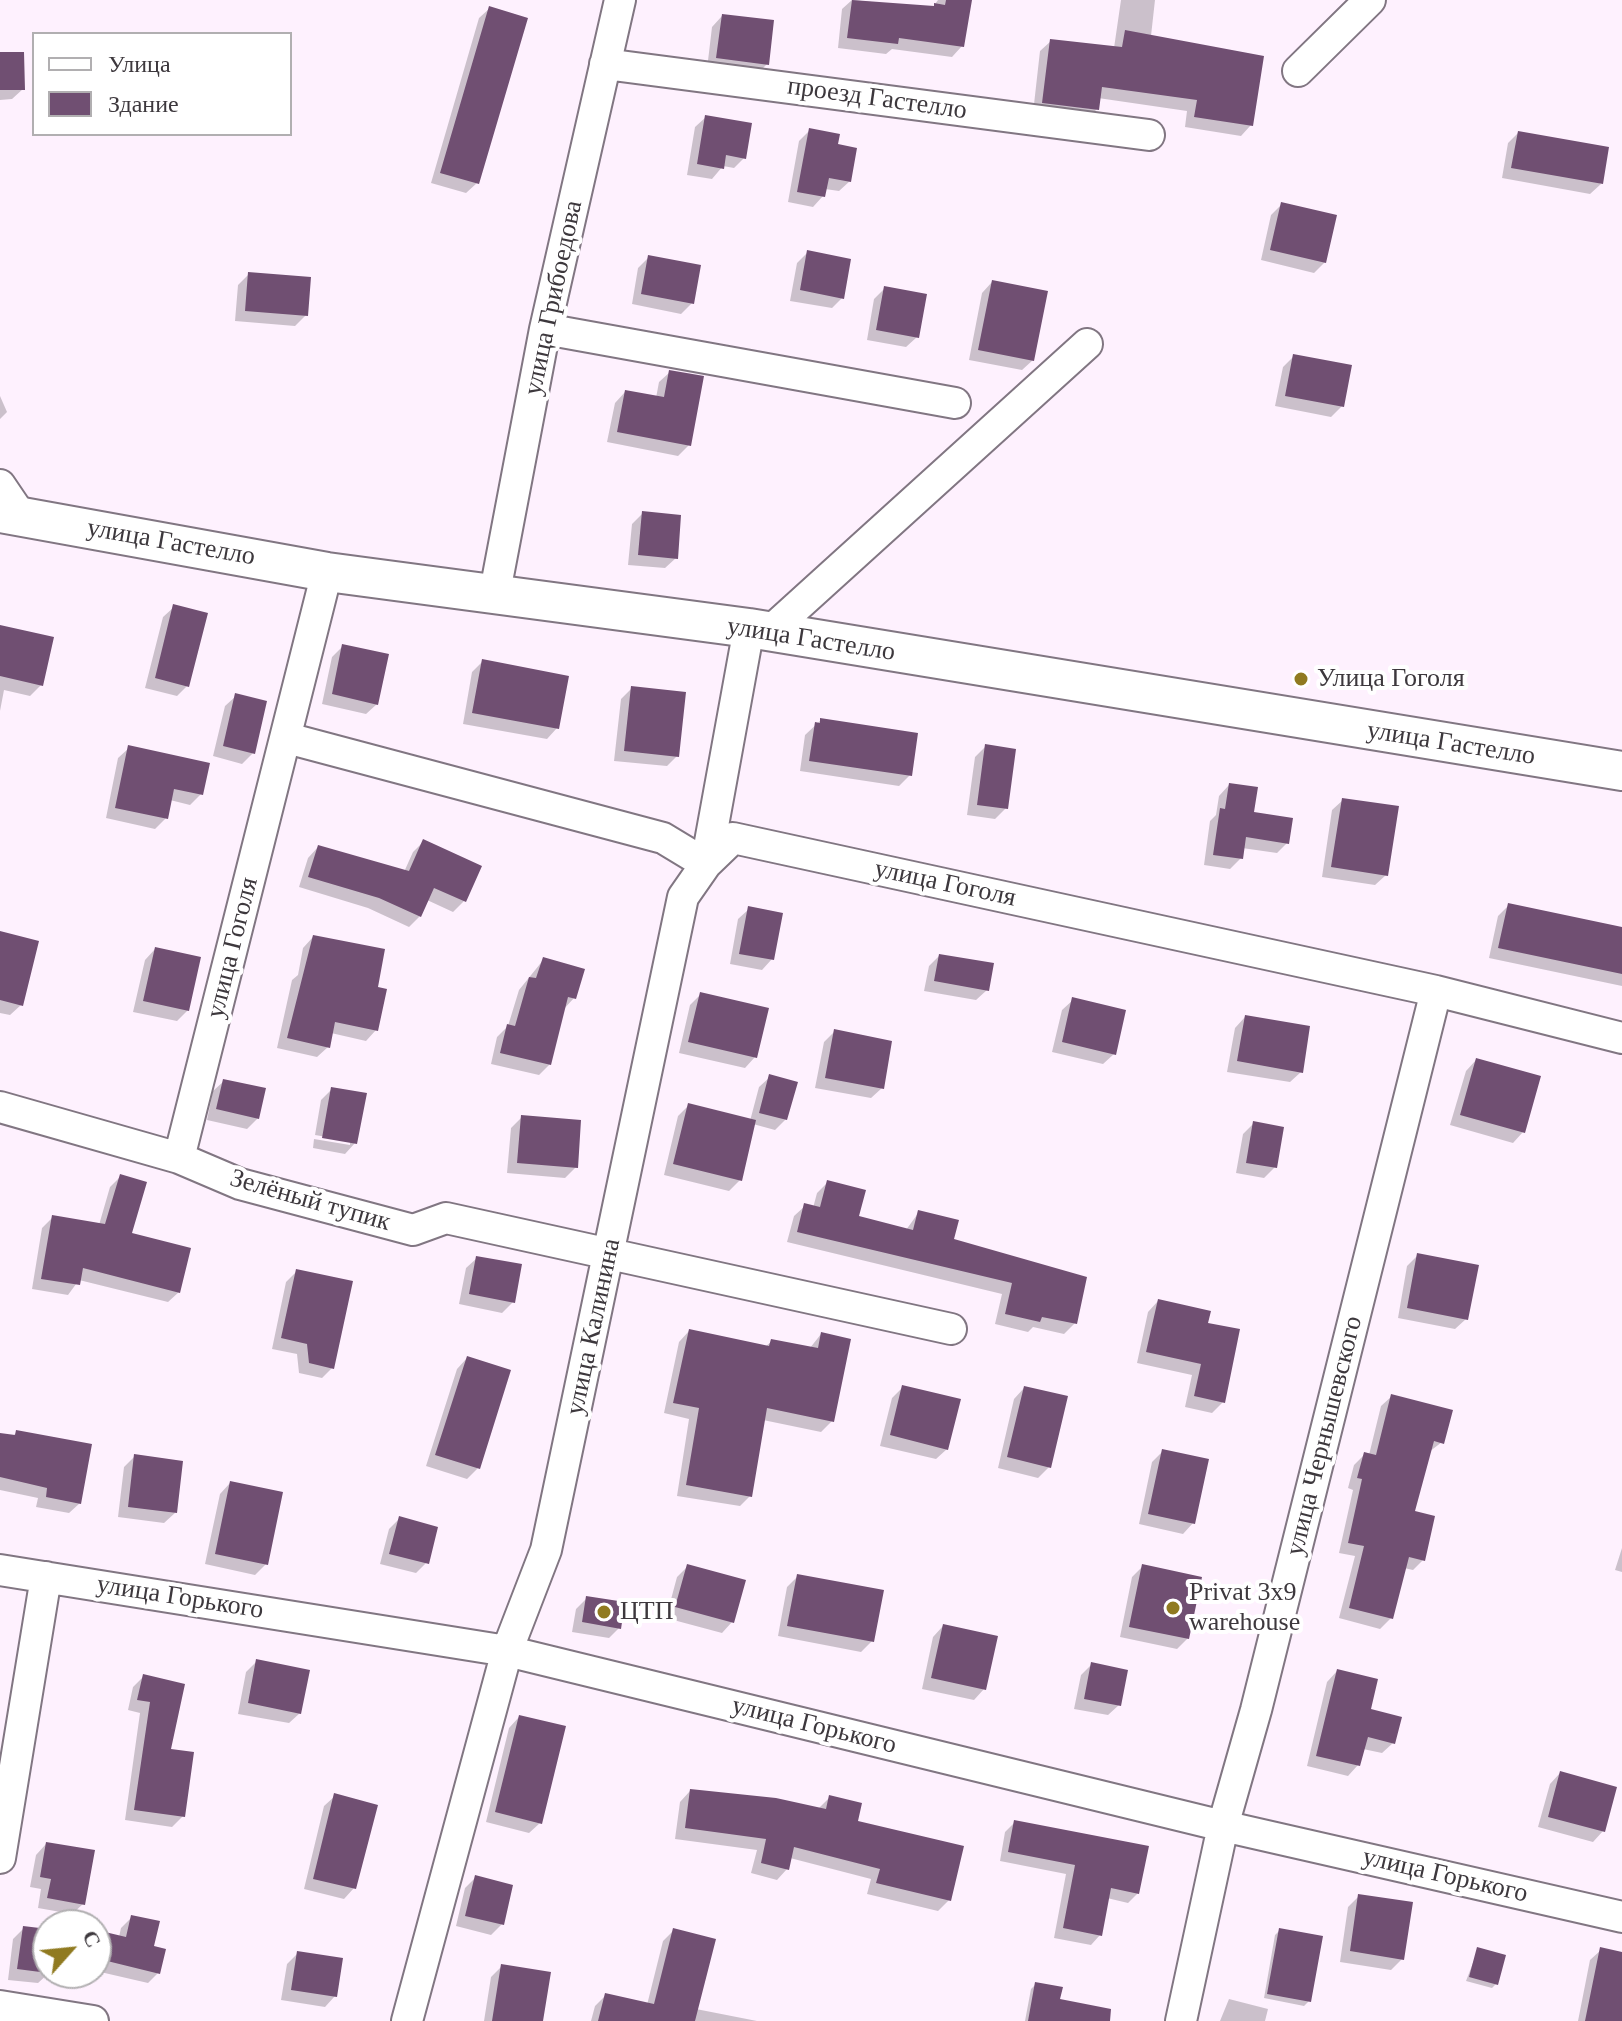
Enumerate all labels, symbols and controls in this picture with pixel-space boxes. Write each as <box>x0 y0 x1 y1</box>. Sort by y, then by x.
legend <box>32 32 292 136</box>
text: Улица <box>108 51 171 77</box>
street label: проезд Гастелло <box>785 71 969 127</box>
text: Здание <box>108 91 179 117</box>
street label: улица Грибоедова <box>518 198 590 398</box>
street label: улица Гастелло <box>85 513 257 573</box>
street label: улица Гастелло <box>725 611 897 669</box>
place label: Улица Гоголя <box>1317 663 1465 695</box>
marker: Улица Гоголя <box>1292 670 1310 688</box>
street label: улица Гастелло <box>1365 715 1537 773</box>
street label: улица Гоголя <box>871 854 1019 914</box>
street label: улица Гоголя <box>200 874 266 1022</box>
street label: Зелёный тупик <box>226 1163 394 1239</box>
street label: улица Калинина <box>560 1236 628 1418</box>
street label: улица Чернышевского <box>1280 1313 1370 1559</box>
street label: улица Горького <box>94 1569 266 1627</box>
place label: Privat 3x9 warehouse <box>1189 1577 1300 1638</box>
place label: ЦТП <box>620 1596 673 1628</box>
marker: Privat 3x9 warehouse <box>1164 1599 1182 1617</box>
marker: ЦТП <box>595 1603 613 1621</box>
street label: улица Горького <box>728 1690 900 1762</box>
street label: улица Горького <box>1359 1842 1531 1910</box>
north arrow <box>32 1909 112 1989</box>
text: С <box>77 1926 107 1952</box>

